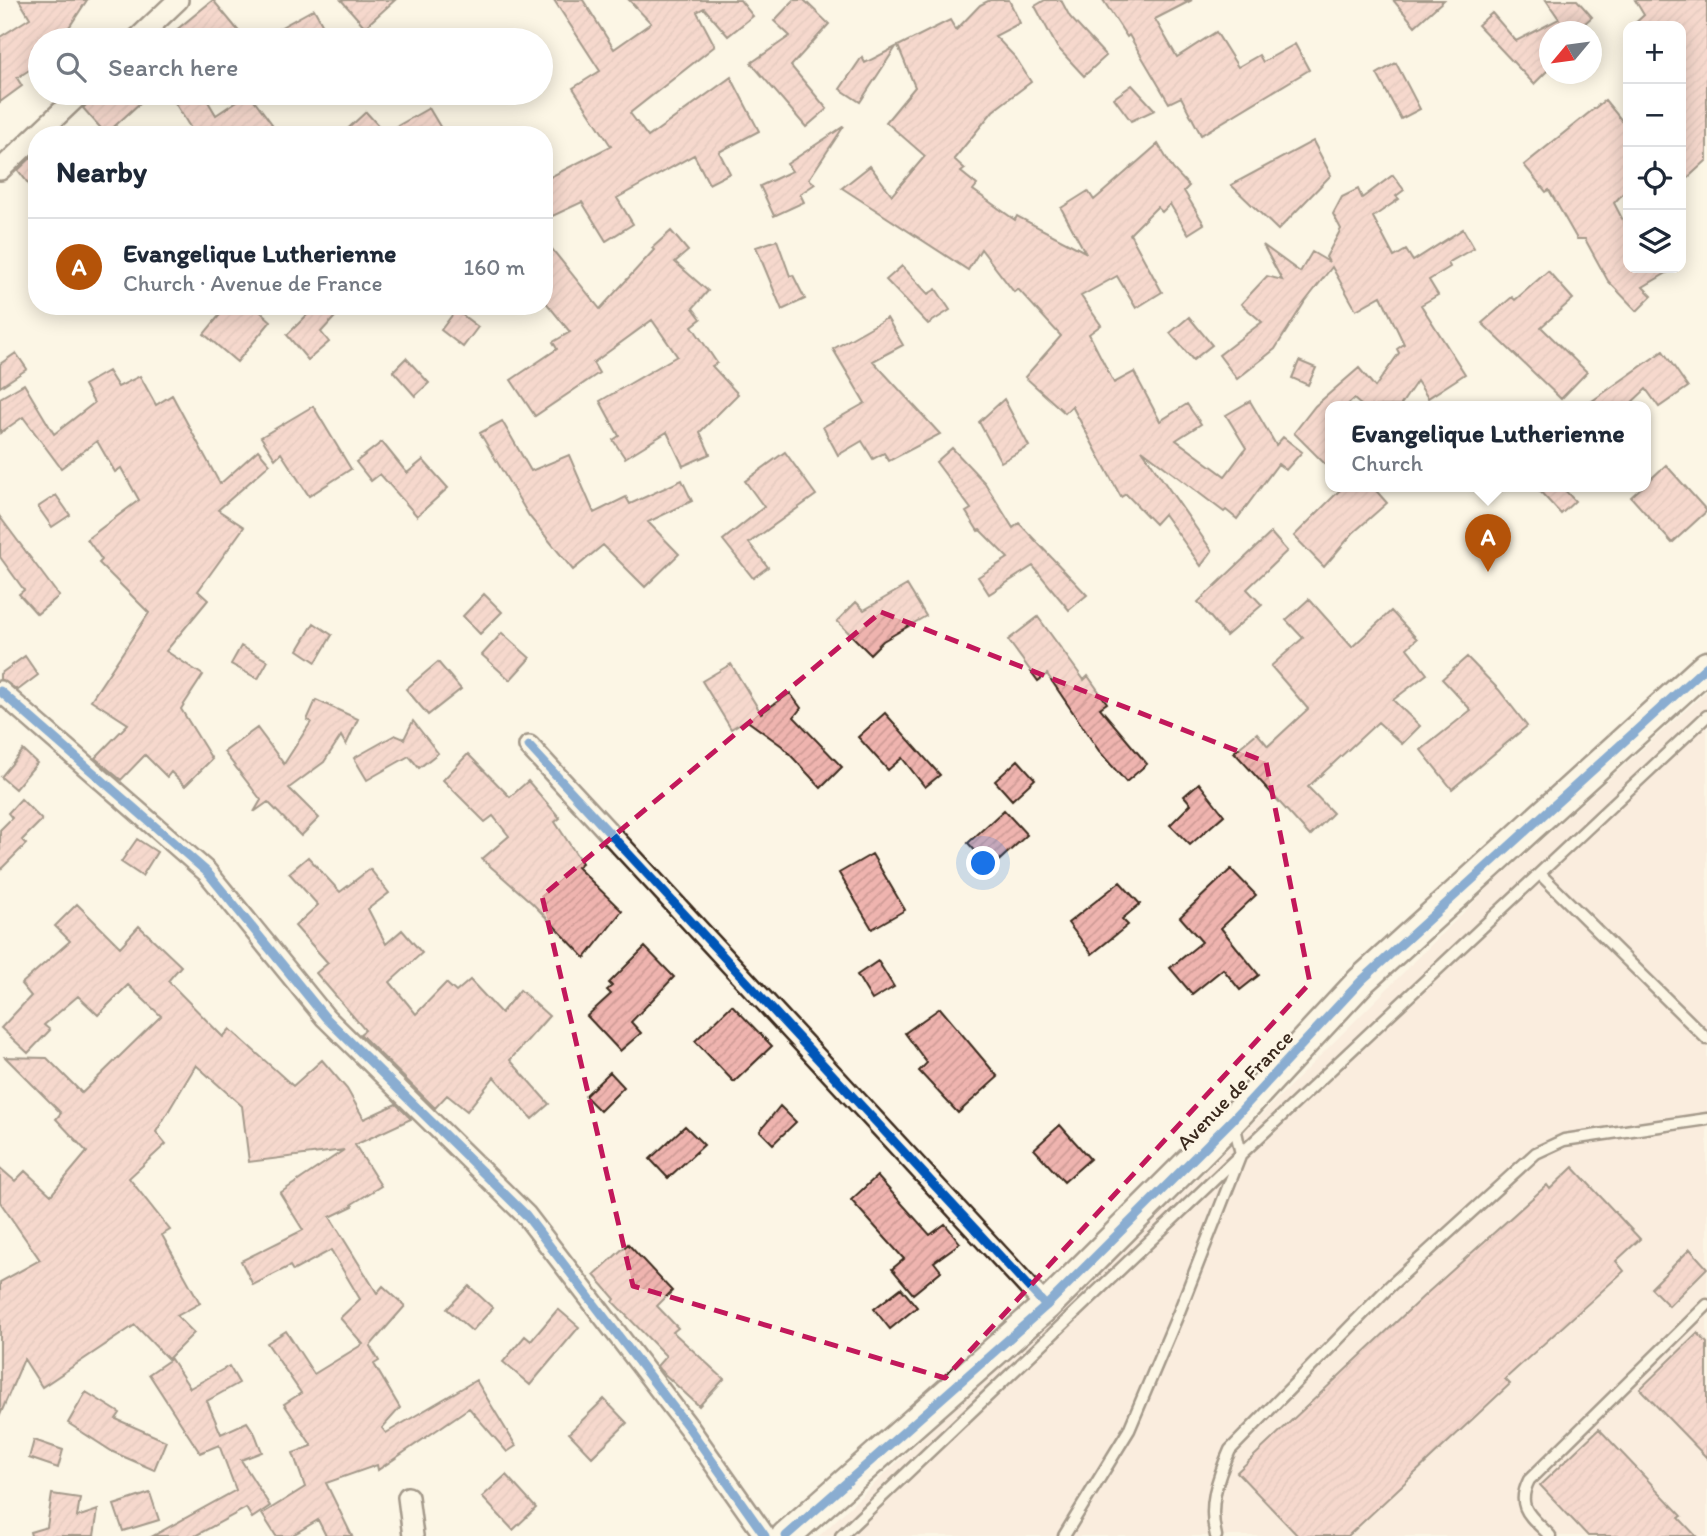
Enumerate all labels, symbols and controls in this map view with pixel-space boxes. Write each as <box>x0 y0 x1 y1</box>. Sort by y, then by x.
north arrow <box>1539 21 1602 84</box>
map controls <box>1623 21 1686 273</box>
button: + <box>1623 21 1686 84</box>
search box <box>28 28 553 105</box>
icon: search <box>52 48 90 86</box>
text: Search here <box>108 51 238 83</box>
button: − <box>1623 84 1686 147</box>
button: locate <box>1623 147 1686 210</box>
text: Nearby <box>56 153 147 190</box>
button: layers <box>1623 210 1686 273</box>
text: Evangelique Lutherienne <box>123 237 396 269</box>
text: A <box>72 253 86 281</box>
text: 160 m <box>463 253 525 281</box>
text: Church · Avenue de France <box>123 269 383 297</box>
popup <box>1325 401 1651 492</box>
text: Evangelique Lutherienne <box>1351 417 1625 449</box>
text: Church <box>1351 449 1423 477</box>
pin: A <box>1465 514 1511 572</box>
your location <box>966 846 1000 880</box>
street label: Avenue de France <box>1171 1025 1298 1155</box>

